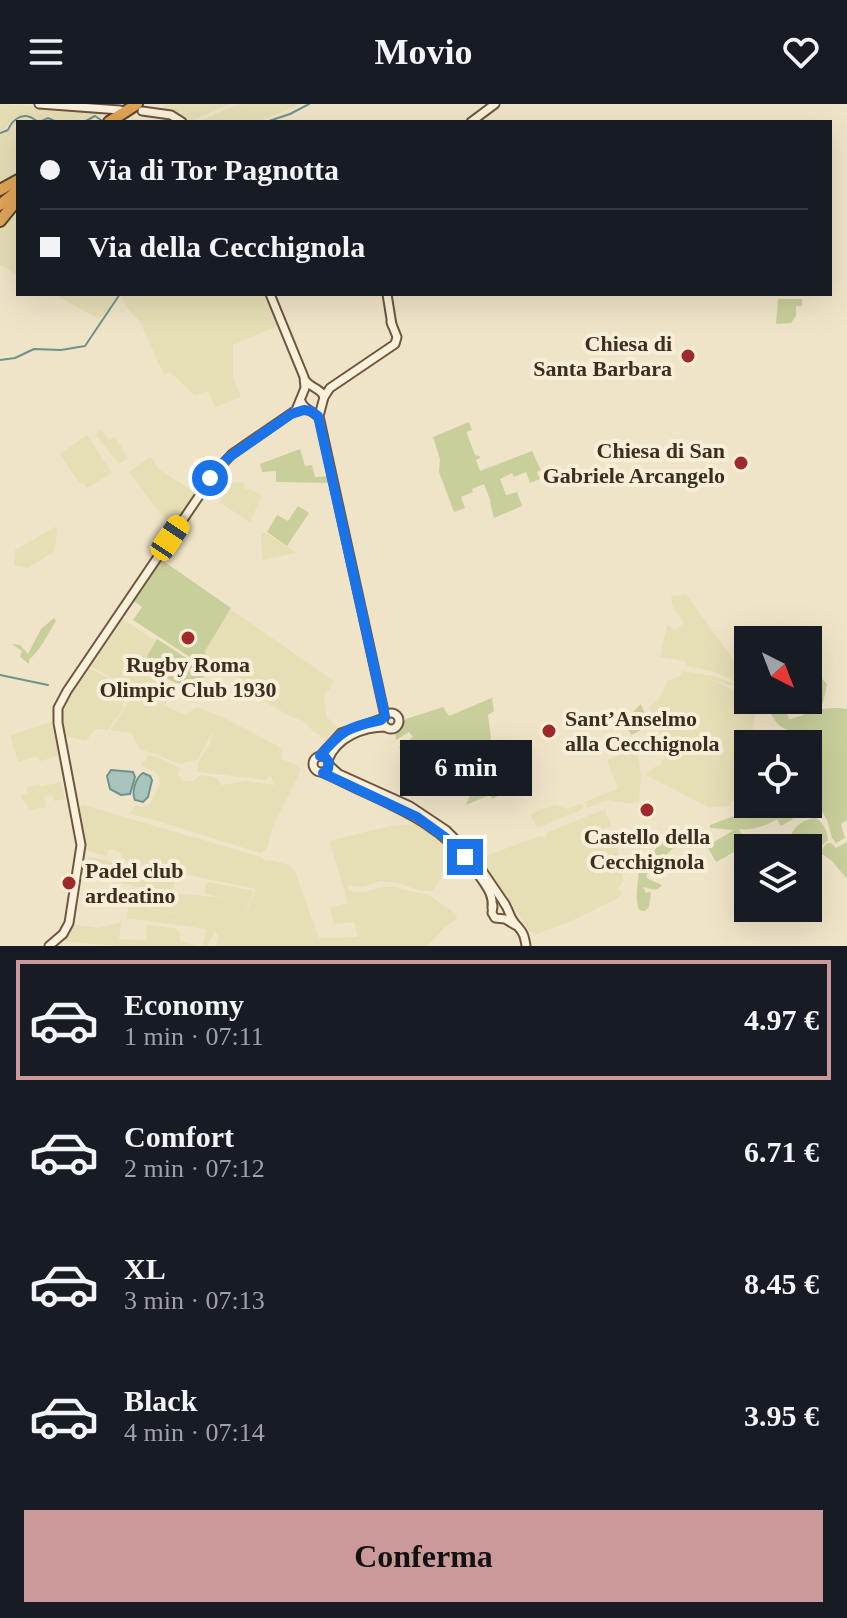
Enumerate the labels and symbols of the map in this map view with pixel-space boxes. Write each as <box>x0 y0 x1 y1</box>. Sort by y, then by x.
place label: Chiesa di Santa Barbara <box>533 331 672 381</box>
marker: Chiesa di Santa Barbara <box>679 347 697 365</box>
place label: Chiesa di San Gabriele Arcangelo <box>543 438 725 488</box>
marker: Chiesa di San Gabriele Arcangelo <box>732 454 750 472</box>
route start <box>192 460 228 496</box>
car <box>147 511 193 565</box>
north arrow <box>734 626 822 714</box>
marker: Rugby Roma Olimpic Club 1930 <box>179 629 197 647</box>
place label: Rugby Roma Olimpic Club 1930 <box>99 652 277 702</box>
place label: Sant’Anselmo alla Cecchignola <box>565 706 720 756</box>
marker: Sant’Anselmo alla Cecchignola <box>540 722 558 740</box>
callout: 6 min <box>399 741 531 797</box>
marker: Castello della Cecchignola <box>638 801 656 819</box>
place label: Castello della Cecchignola <box>584 824 710 874</box>
route end <box>447 839 483 875</box>
place label: Padel club ardeatino <box>85 858 183 908</box>
marker: Padel club ardeatino <box>60 874 78 892</box>

